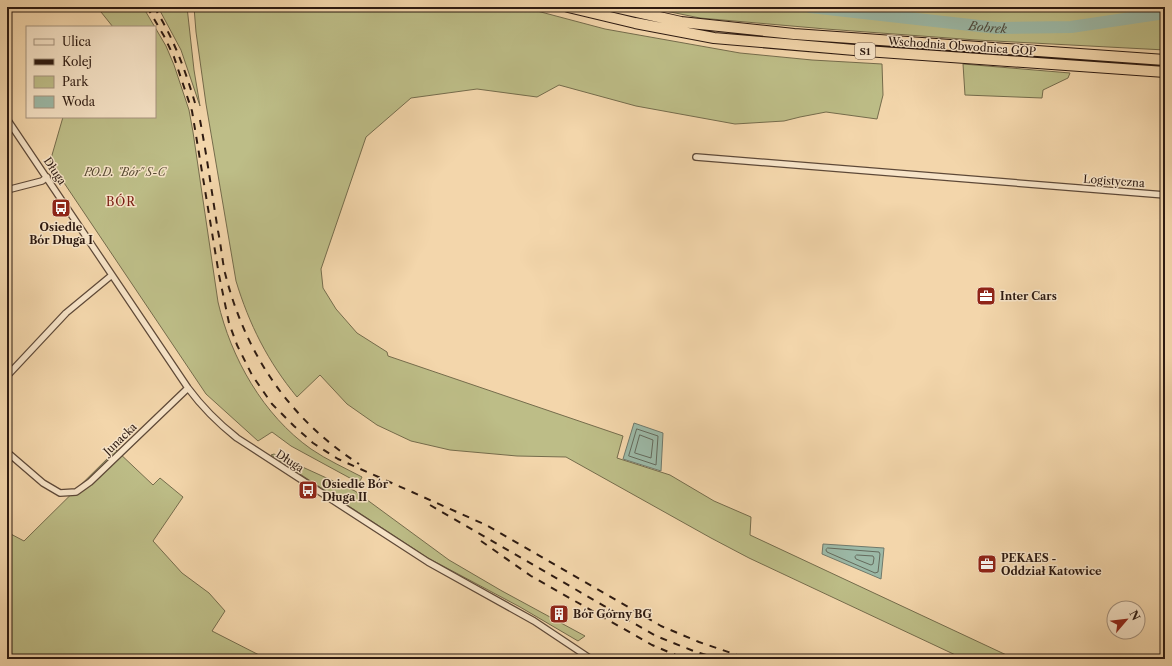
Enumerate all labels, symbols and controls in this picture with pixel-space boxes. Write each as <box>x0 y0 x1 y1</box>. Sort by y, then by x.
water label: Bobrek <box>967 17 1008 36</box>
legend <box>26 26 156 118</box>
text: Ulica <box>62 34 92 49</box>
street label: Wschodnia Obwodnica GOP <box>886 34 1037 58</box>
road number: S1 <box>855 43 875 59</box>
text: Kolej <box>62 54 92 69</box>
text: Park <box>62 74 89 89</box>
text: Woda <box>61 94 96 109</box>
street label: Długa <box>41 154 69 188</box>
park label: P.O.D. "Bór" S-C <box>83 165 168 179</box>
street label: Logistyczna <box>1083 172 1145 190</box>
district label: BÓR <box>106 193 136 209</box>
bus stop icon: Osiedle Bór Długa I <box>50 197 72 219</box>
place label: Osiedle Bór Długa I <box>29 220 93 247</box>
office icon: Inter Cars <box>975 285 997 307</box>
place label: Inter Cars <box>1000 289 1057 303</box>
street label: Junacka <box>99 420 140 460</box>
street label: Długa <box>273 447 307 475</box>
place label: Osiedle Bór Długa II <box>322 477 389 504</box>
bus stop icon: Osiedle Bór Długa II <box>297 479 319 501</box>
place label: PEKAES - Oddział Katowice <box>1001 551 1102 578</box>
office icon: PEKAES - Oddział Katowice <box>976 553 998 575</box>
north arrow <box>1106 600 1146 640</box>
building icon: Bór Górny BG <box>548 603 570 625</box>
place label: Bór Górny BG <box>573 607 653 621</box>
text: N <box>1126 608 1143 623</box>

